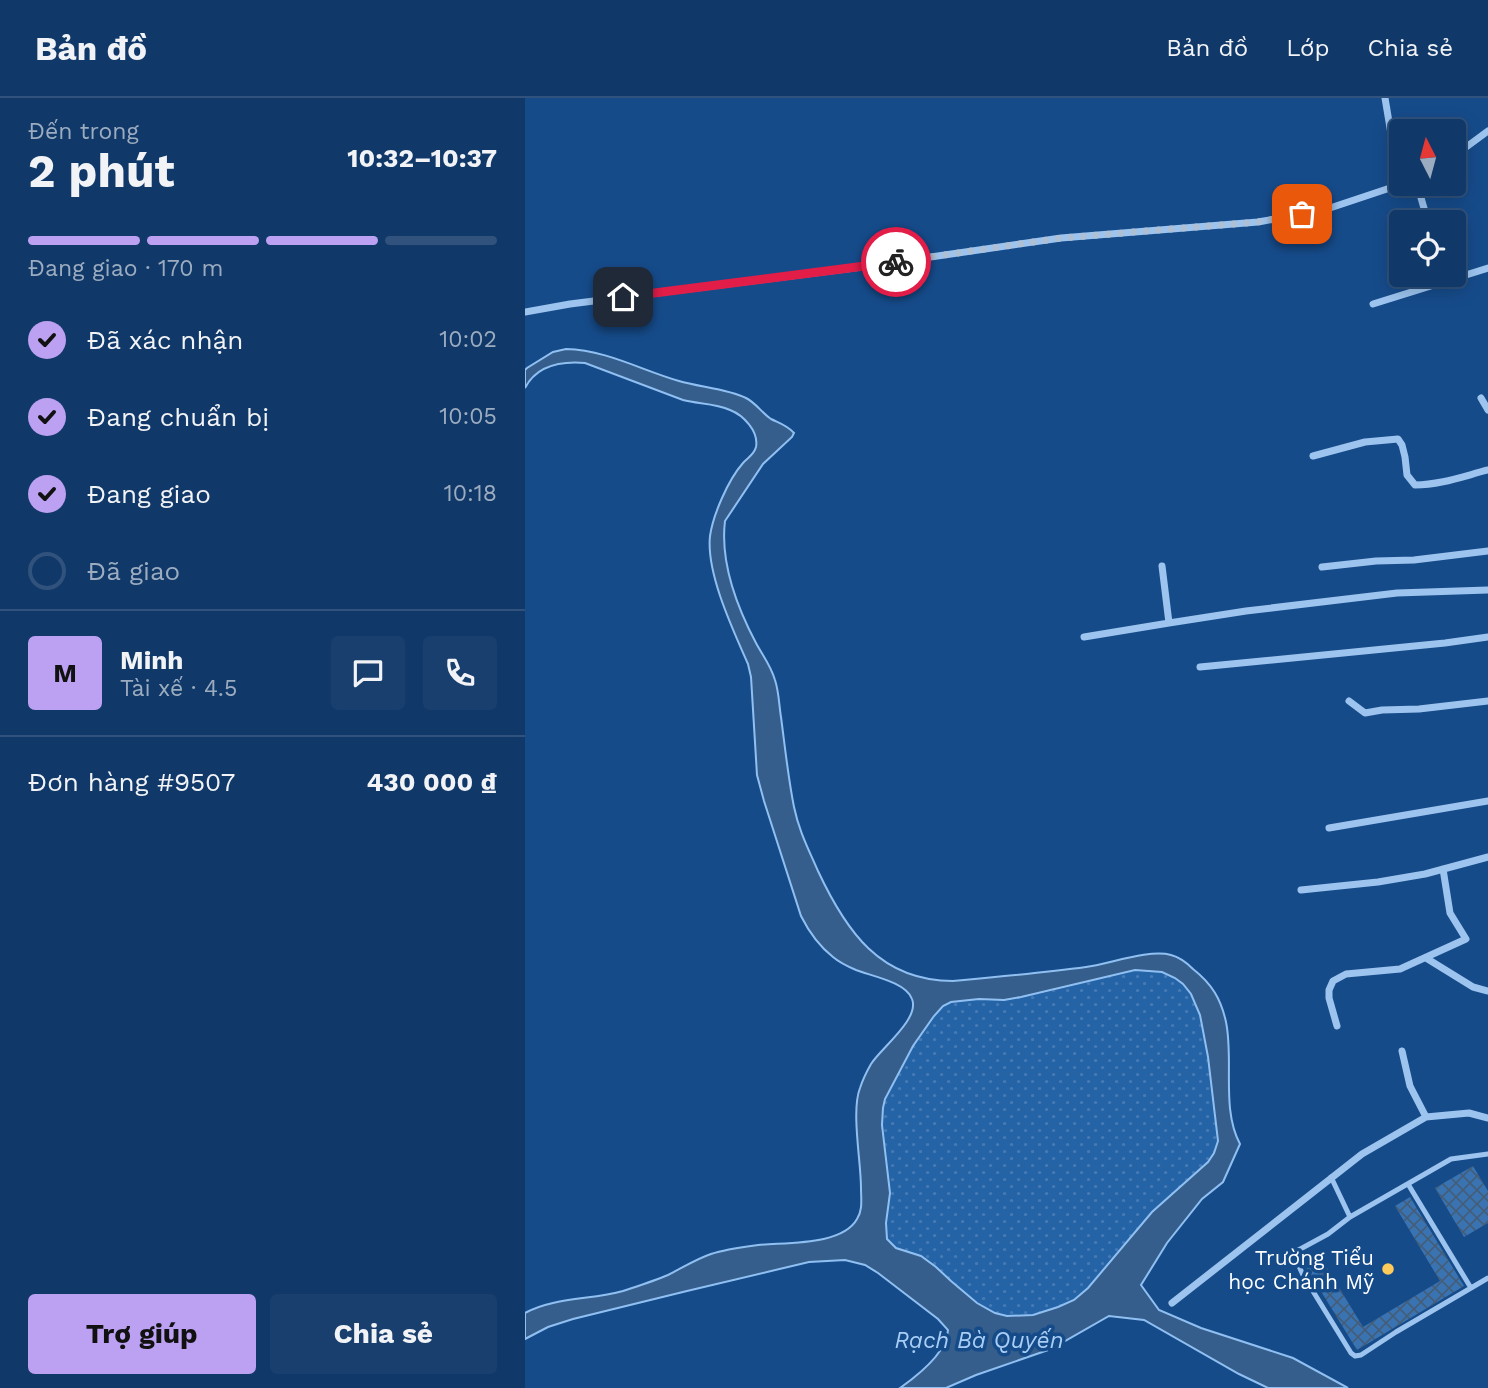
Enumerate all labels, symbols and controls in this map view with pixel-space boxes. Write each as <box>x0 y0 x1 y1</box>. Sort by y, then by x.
text: Bản đồ <box>35 29 147 68</box>
text: Bản đồ <box>1166 34 1248 62</box>
text: Lớp <box>1286 34 1330 62</box>
text: Chia sẻ <box>1368 34 1453 62</box>
text: Đến trong <box>28 118 139 145</box>
north arrow <box>1389 119 1467 196</box>
map controls <box>1389 119 1466 287</box>
text: 10:32–10:37 <box>347 143 497 173</box>
text: 2 phút <box>28 144 175 198</box>
pin <box>1272 184 1332 244</box>
icon: bag <box>1283 195 1321 233</box>
button: locate <box>1389 210 1466 287</box>
courier <box>861 227 931 297</box>
icon: bike <box>877 243 915 281</box>
text: Đang giao · 170 m <box>28 255 223 282</box>
pin <box>593 267 653 327</box>
icon: home <box>604 278 642 316</box>
icon: check <box>28 321 66 359</box>
text: Đã xác nhận <box>87 325 243 355</box>
text: 10:02 <box>439 326 497 353</box>
icon: check <box>28 398 66 436</box>
text: Đang chuẩn bị <box>87 402 269 432</box>
text: 10:05 <box>439 403 497 430</box>
icon: check <box>28 475 66 513</box>
text: Đang giao <box>87 479 211 509</box>
text: 10:18 <box>444 480 497 507</box>
text: Đã giao <box>87 556 180 586</box>
button: chat <box>331 636 405 710</box>
button: phone <box>423 636 497 710</box>
text: Minh <box>120 645 183 675</box>
text: M <box>53 658 77 688</box>
text: Tài xế · 4.5 <box>120 675 237 702</box>
text: Đơn hàng #9507 <box>28 767 235 797</box>
text: 430 000 ₫ <box>367 767 497 797</box>
place label: Trường Tiểu học Chánh Mỹ <box>1228 1245 1374 1294</box>
marker: Trường Tiểu học Chánh Mỹ <box>1380 1261 1396 1277</box>
button: Trợ giúp <box>28 1294 256 1374</box>
button: Chia sẻ <box>270 1294 497 1374</box>
water label: Rạch Bà Quyến <box>895 1327 1063 1354</box>

